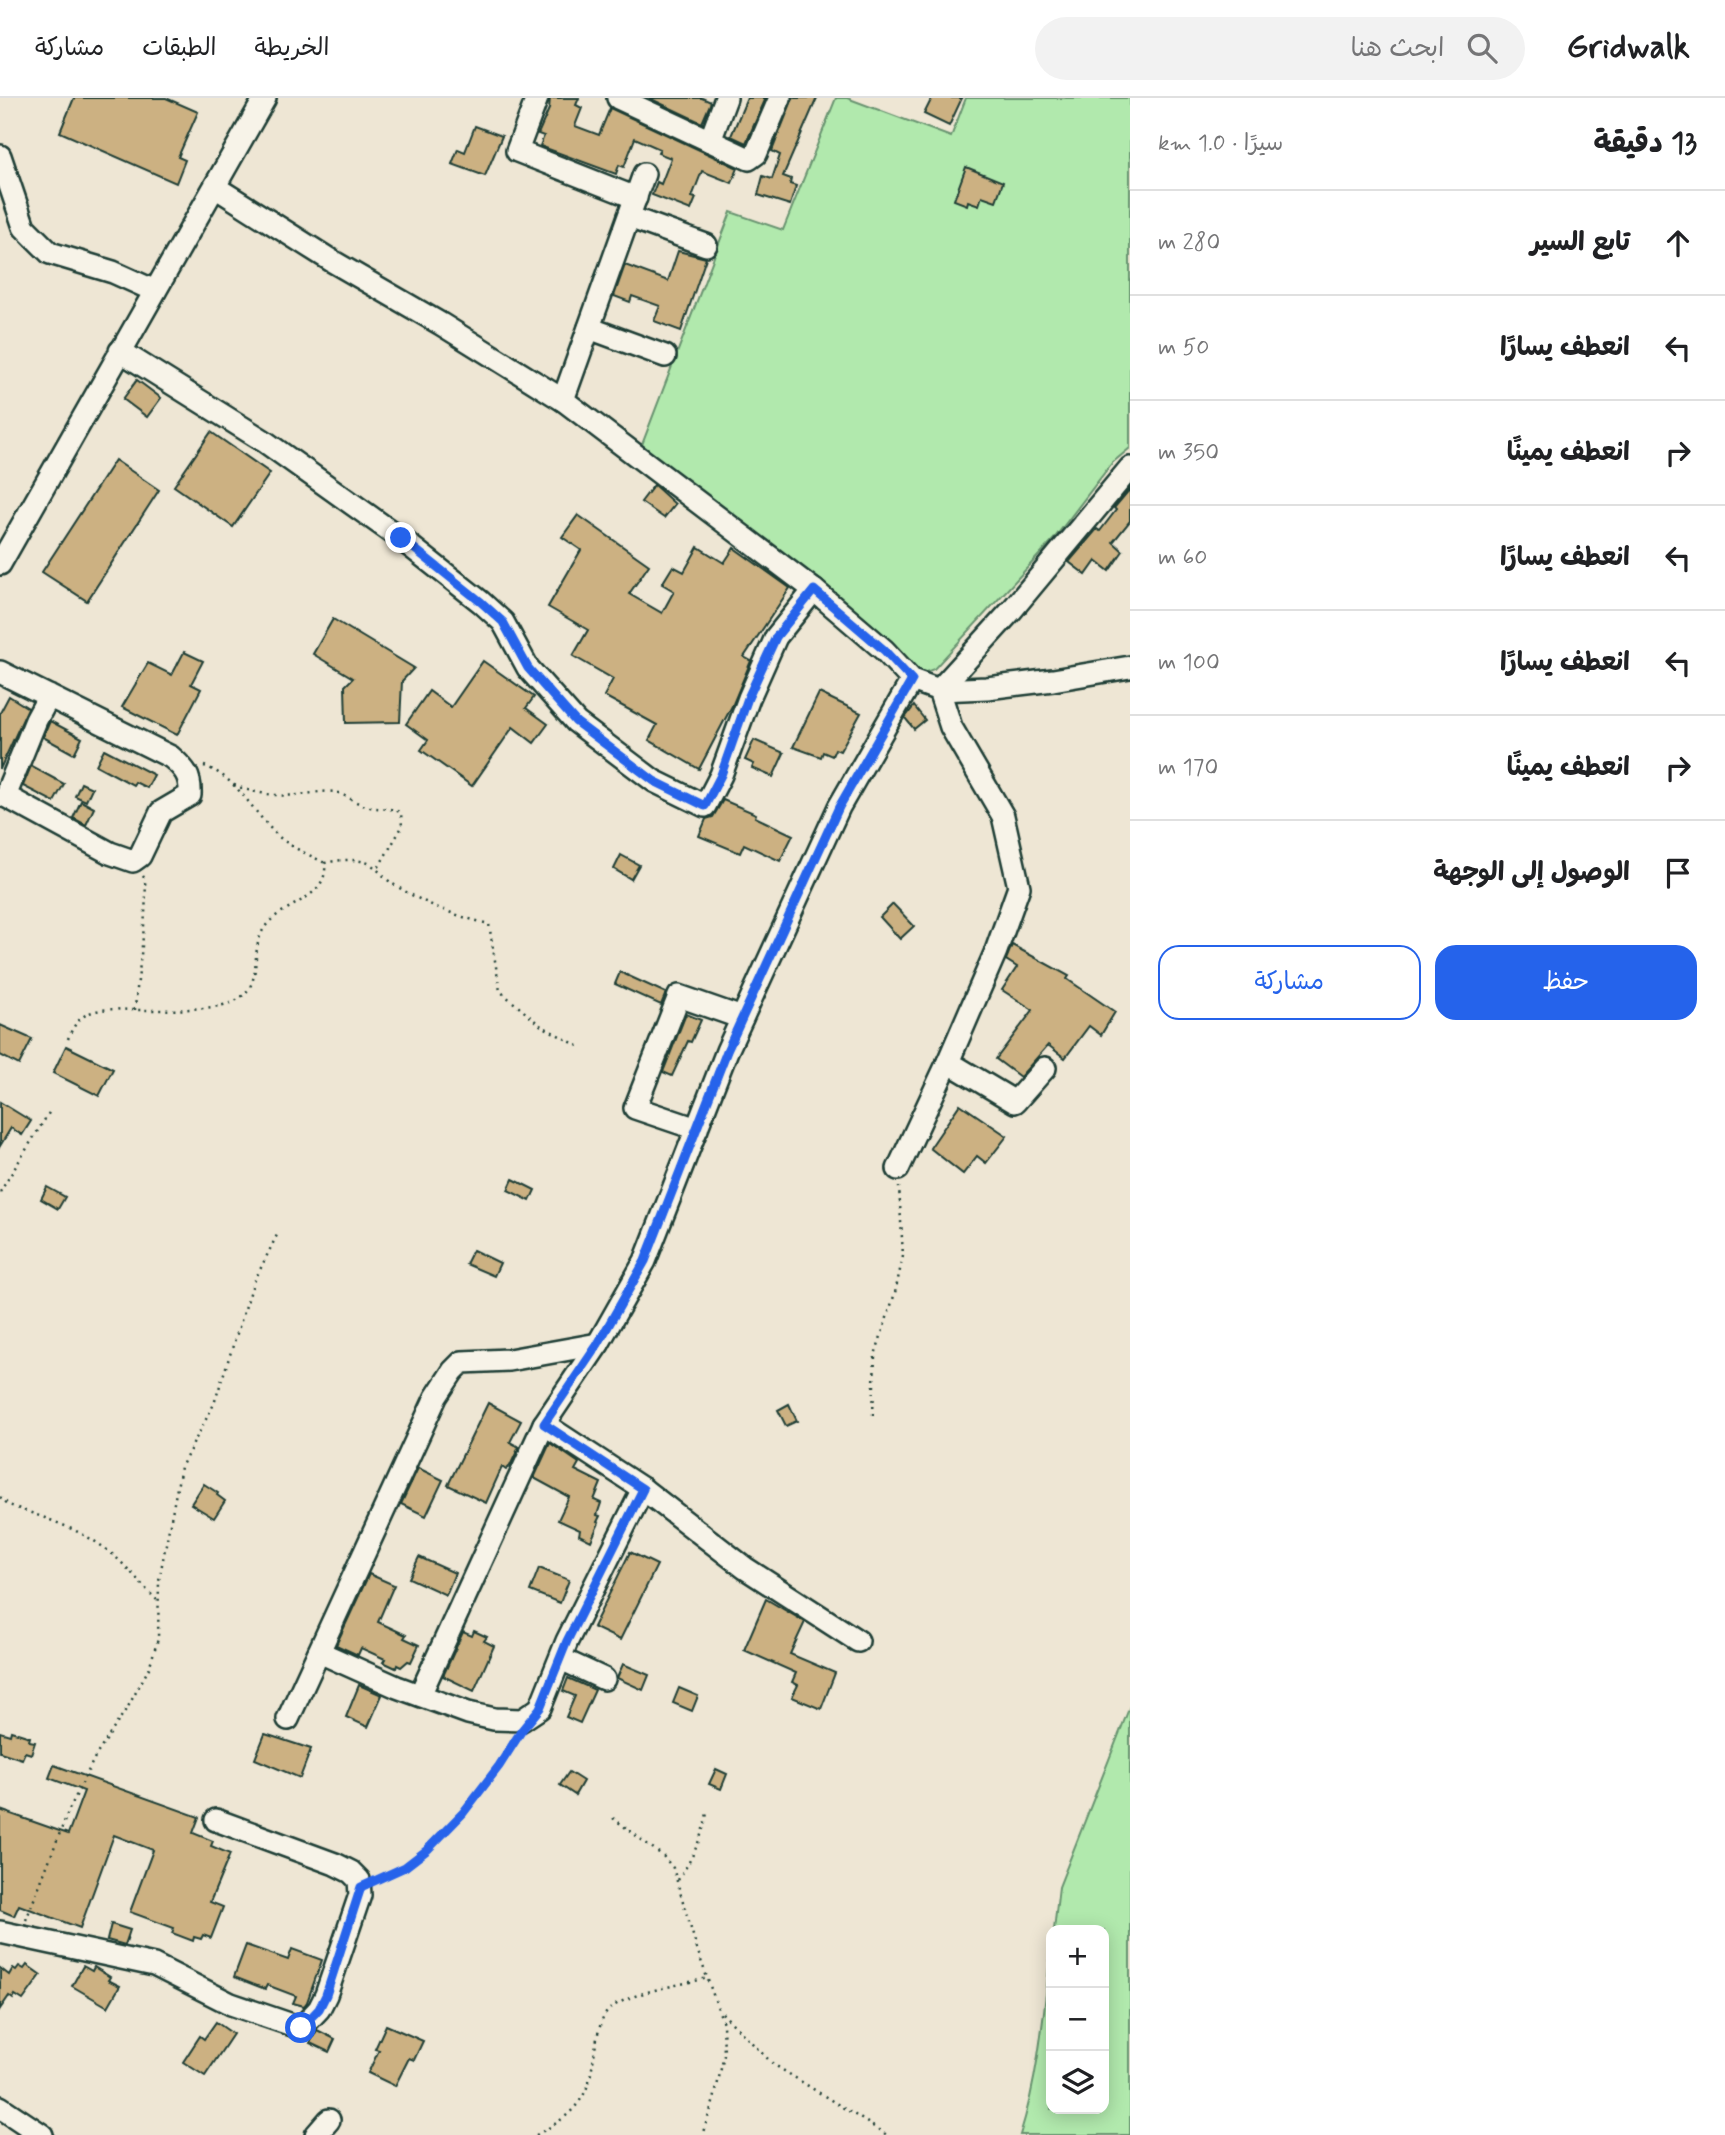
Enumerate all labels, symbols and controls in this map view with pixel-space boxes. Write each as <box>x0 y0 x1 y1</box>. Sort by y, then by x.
search box <box>1035 17 1525 80</box>
text: Gridwalk <box>1567 26 1690 70</box>
icon: search <box>1463 29 1501 67</box>
text: ابحث هنا <box>1351 32 1445 66</box>
text: مشاركة <box>35 33 104 64</box>
text: الطبقات <box>142 33 217 64</box>
text: الخريطة <box>255 33 329 64</box>
text: 13 دقيقة <box>1594 124 1697 163</box>
text: سيرًا · 1.0 km <box>1158 129 1283 159</box>
icon: ahead <box>1659 224 1697 262</box>
text: تابع السير <box>1530 226 1630 260</box>
text: 280 m <box>1158 228 1220 258</box>
icon: left <box>1659 329 1697 367</box>
text: انعطف يسارًا <box>1500 331 1630 365</box>
text: 50 m <box>1158 333 1210 363</box>
icon: right <box>1659 434 1697 472</box>
text: انعطف يمينًا <box>1507 436 1630 470</box>
text: 350 m <box>1158 438 1219 468</box>
route end <box>385 522 416 553</box>
icon: left <box>1659 539 1697 577</box>
text: انعطف يسارًا <box>1500 541 1630 575</box>
text: 60 m <box>1158 543 1207 573</box>
icon: left <box>1659 644 1697 682</box>
text: انعطف يسارًا <box>1500 646 1630 680</box>
text: 100 m <box>1158 648 1220 678</box>
icon: right <box>1659 749 1697 787</box>
text: انعطف يمينًا <box>1507 751 1630 785</box>
text: 170 m <box>1158 753 1218 783</box>
icon: arrive <box>1659 854 1697 892</box>
text: الوصول إلى الوجهة <box>1433 856 1630 890</box>
button: مشاركة <box>1158 945 1421 1020</box>
button: حفظ <box>1435 945 1697 1020</box>
map controls <box>1046 1925 1109 2114</box>
button: + <box>1046 1925 1109 1988</box>
button: − <box>1046 1988 1109 2051</box>
route start <box>285 2012 316 2043</box>
button: layers <box>1046 2051 1109 2114</box>

